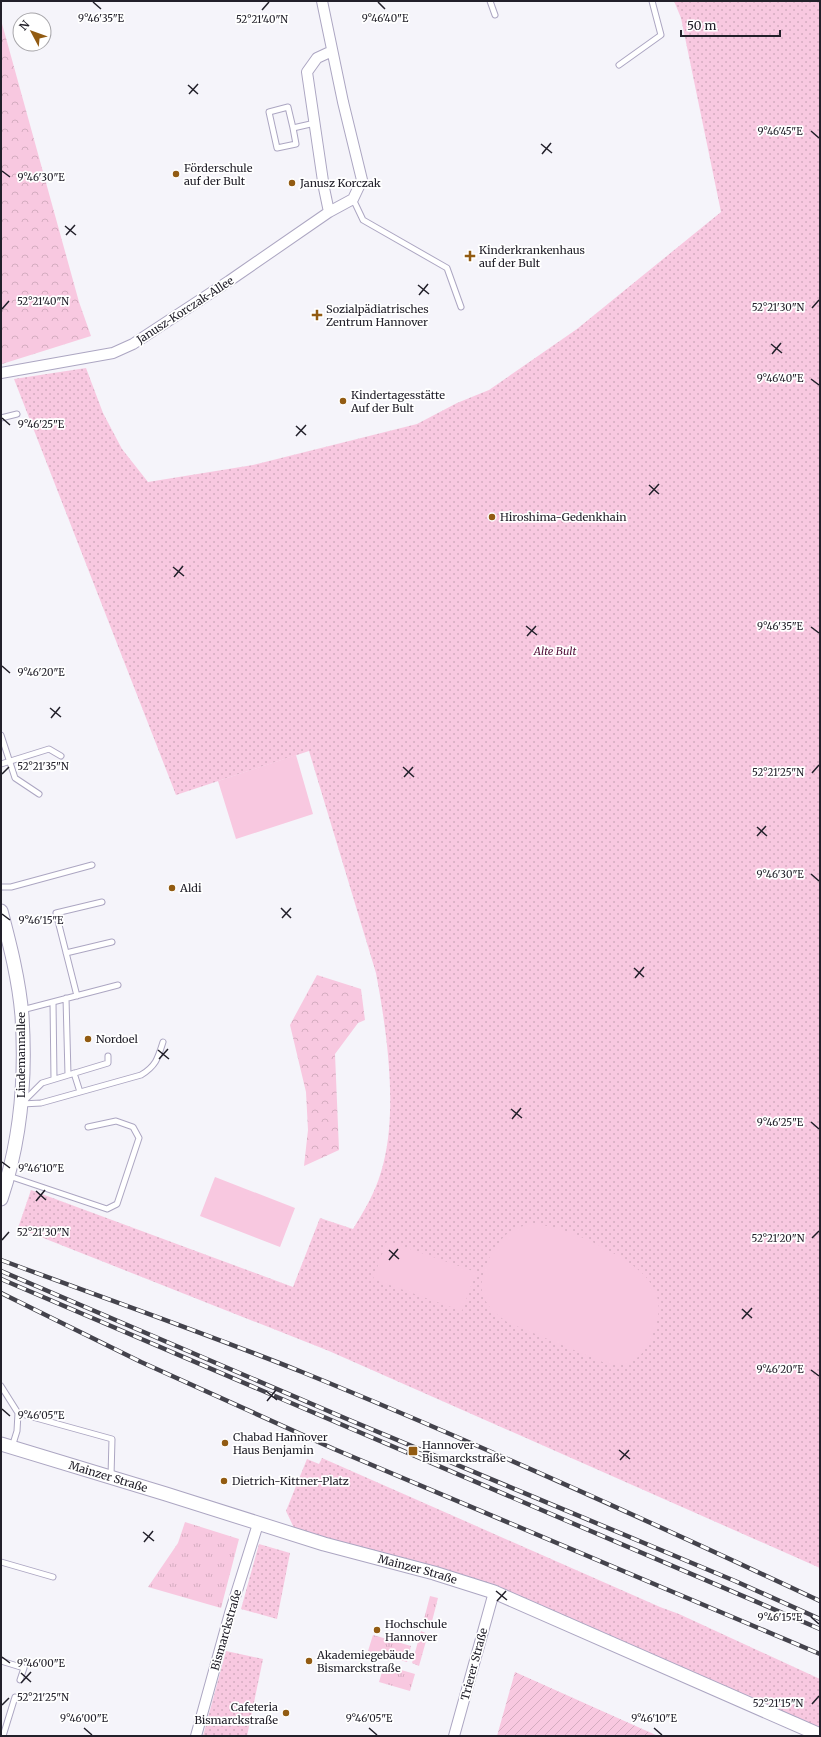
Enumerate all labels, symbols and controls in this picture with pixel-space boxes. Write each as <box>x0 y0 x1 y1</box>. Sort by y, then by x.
north arrow <box>12 12 52 52</box>
text: 9°46'35"E <box>78 12 125 25</box>
text: 9°46'40"E <box>362 12 409 25</box>
scale bar <box>681 12 780 38</box>
text: 52°21'40"N <box>236 13 288 26</box>
text: N <box>16 17 33 33</box>
text: 50 m <box>687 18 716 33</box>
text: 9°46'45"E <box>758 125 803 138</box>
place label: Förderschule auf der Bult <box>184 161 253 188</box>
marker: Förderschule auf der Bult <box>171 169 181 179</box>
text: 9°46'30"E <box>17 171 65 184</box>
place label: Janusz Korczak <box>299 176 381 190</box>
marker: Janusz Korczak <box>287 178 297 188</box>
place label: Kinderkrankenhaus auf der Bult <box>479 243 585 270</box>
marker: Kinderkrankenhaus auf der Bult <box>464 250 476 262</box>
street label: Janusz-Korczak-Allee <box>133 273 236 347</box>
text: 52°21'40"N <box>17 295 69 308</box>
text: 52°21'30"N <box>752 301 805 314</box>
place label: Sozialpädiatrisches Zentrum Hannover <box>326 302 429 329</box>
marker: Sozialpädiatrisches Zentrum Hannover <box>311 309 323 321</box>
text: 9°46'40"E <box>757 372 804 385</box>
place label: Kindertagesstätte Auf der Bult <box>350 388 445 415</box>
marker: Kindertagesstätte Auf der Bult <box>338 396 348 406</box>
text: 9°46'25"E <box>18 418 65 431</box>
place label: Hiroshima-Gedenkhain <box>500 510 627 524</box>
marker: Hiroshima-Gedenkhain <box>487 512 497 522</box>
text: 9°46'35"E <box>757 620 804 633</box>
park label: Alte Bult <box>533 644 576 658</box>
text: 9°46'20"E <box>17 666 65 679</box>
text: 52°21'35"N <box>17 760 69 773</box>
text: 52°21'25"N <box>752 766 804 779</box>
text: 9°46'30"E <box>756 868 804 881</box>
place label: Aldi <box>179 881 202 895</box>
marker: Aldi <box>167 883 177 893</box>
text: 9°46'15"E <box>19 914 64 927</box>
street label: Lindemannallee <box>14 1012 28 1098</box>
place label: Nordoel <box>96 1032 139 1046</box>
marker: Nordoel <box>83 1034 93 1044</box>
text: 9°46'25"E <box>757 1116 804 1129</box>
text: 9°46'10"E <box>18 1162 64 1175</box>
text: 52°21'30"N <box>17 1226 70 1239</box>
text: 52°21'20"N <box>752 1232 805 1245</box>
text: 9°46'20"E <box>756 1363 804 1376</box>
text: 9°46'05"E <box>18 1409 65 1422</box>
place label: Chabad Hannover Haus Benjamin <box>233 1430 328 1457</box>
marker: Chabad Hannover Haus Benjamin <box>220 1438 230 1448</box>
place label: Hannover Bismarckstraße <box>422 1438 506 1465</box>
marker: Hannover Bismarckstraße <box>407 1445 419 1457</box>
street label: Mainzer Straße <box>67 1458 149 1495</box>
place label: Dietrich-Kittner-Platz <box>232 1474 349 1488</box>
marker: Dietrich-Kittner-Platz <box>219 1476 229 1486</box>
street label: Mainzer Straße <box>376 1552 459 1587</box>
street label: Bismarckstraße <box>208 1588 244 1672</box>
text: 9°46'15"E <box>758 1611 803 1624</box>
place label: Hochschule Hannover <box>385 1617 447 1644</box>
marker: Hochschule Hannover <box>372 1625 382 1635</box>
street label: Trierer Straße <box>458 1626 490 1702</box>
place label: Akademiegebäude Bismarckstraße <box>316 1648 415 1675</box>
marker: Akademiegebäude Bismarckstraße <box>304 1656 314 1666</box>
text: 9°46'00"E <box>17 1657 66 1670</box>
text: 52°21'25"N <box>17 1691 69 1704</box>
text: 52°21'15"N <box>753 1697 803 1710</box>
place label: Cafeteria Bismarckstraße <box>194 1700 278 1727</box>
marker: Cafeteria Bismarckstraße <box>281 1708 291 1718</box>
text: 9°46'00"E <box>60 1712 109 1725</box>
text: 9°46'05"E <box>346 1712 393 1725</box>
text: 9°46'10"E <box>631 1712 677 1725</box>

